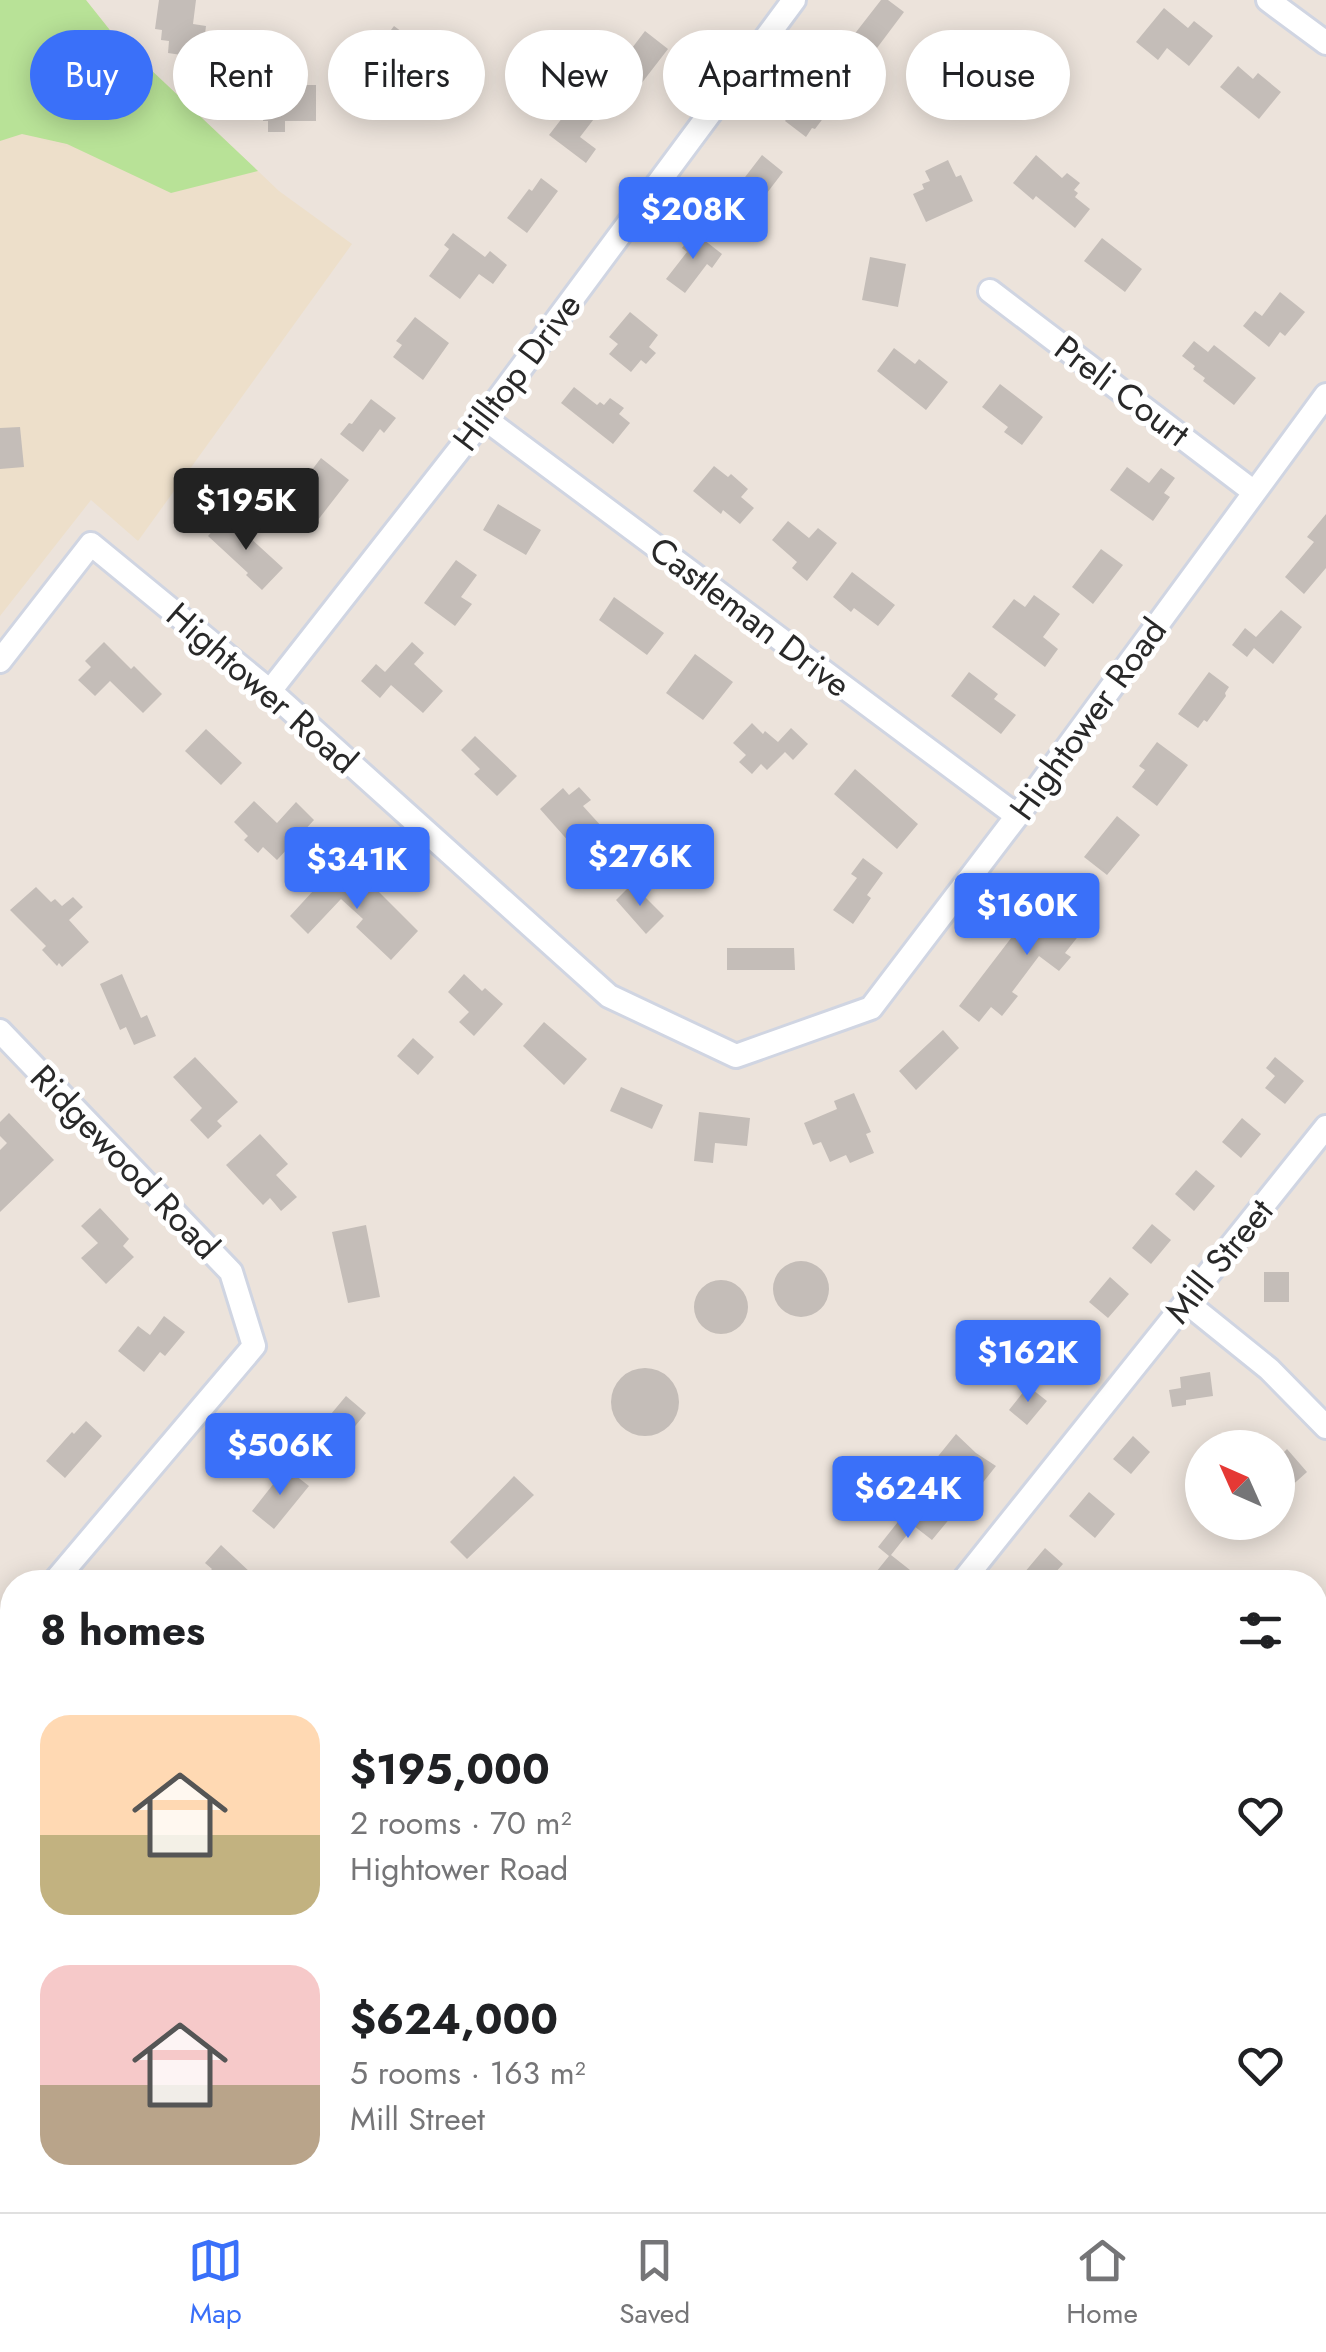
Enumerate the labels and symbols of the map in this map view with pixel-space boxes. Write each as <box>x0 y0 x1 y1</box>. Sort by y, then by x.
pin: $208K <box>623 177 763 262</box>
street label: Hilltop Drive <box>441 283 593 461</box>
street label: Preli Court <box>1044 324 1200 459</box>
pin: $195K <box>176 468 316 553</box>
street label: Castleman Drive <box>639 525 861 709</box>
street label: Hightower Road <box>156 591 368 785</box>
street label: Hightower Road <box>998 608 1178 830</box>
pin: $276K <box>570 824 710 909</box>
pin: $341K <box>287 827 427 912</box>
pin: $160K <box>957 873 1097 958</box>
street label: Ridgewood Road <box>19 1053 231 1271</box>
street label: Mill Street <box>1153 1187 1285 1334</box>
pin: $162K <box>958 1320 1098 1405</box>
pin: $506K <box>210 1413 350 1498</box>
north arrow <box>1185 1430 1295 1540</box>
pin: $624K <box>838 1456 978 1541</box>

